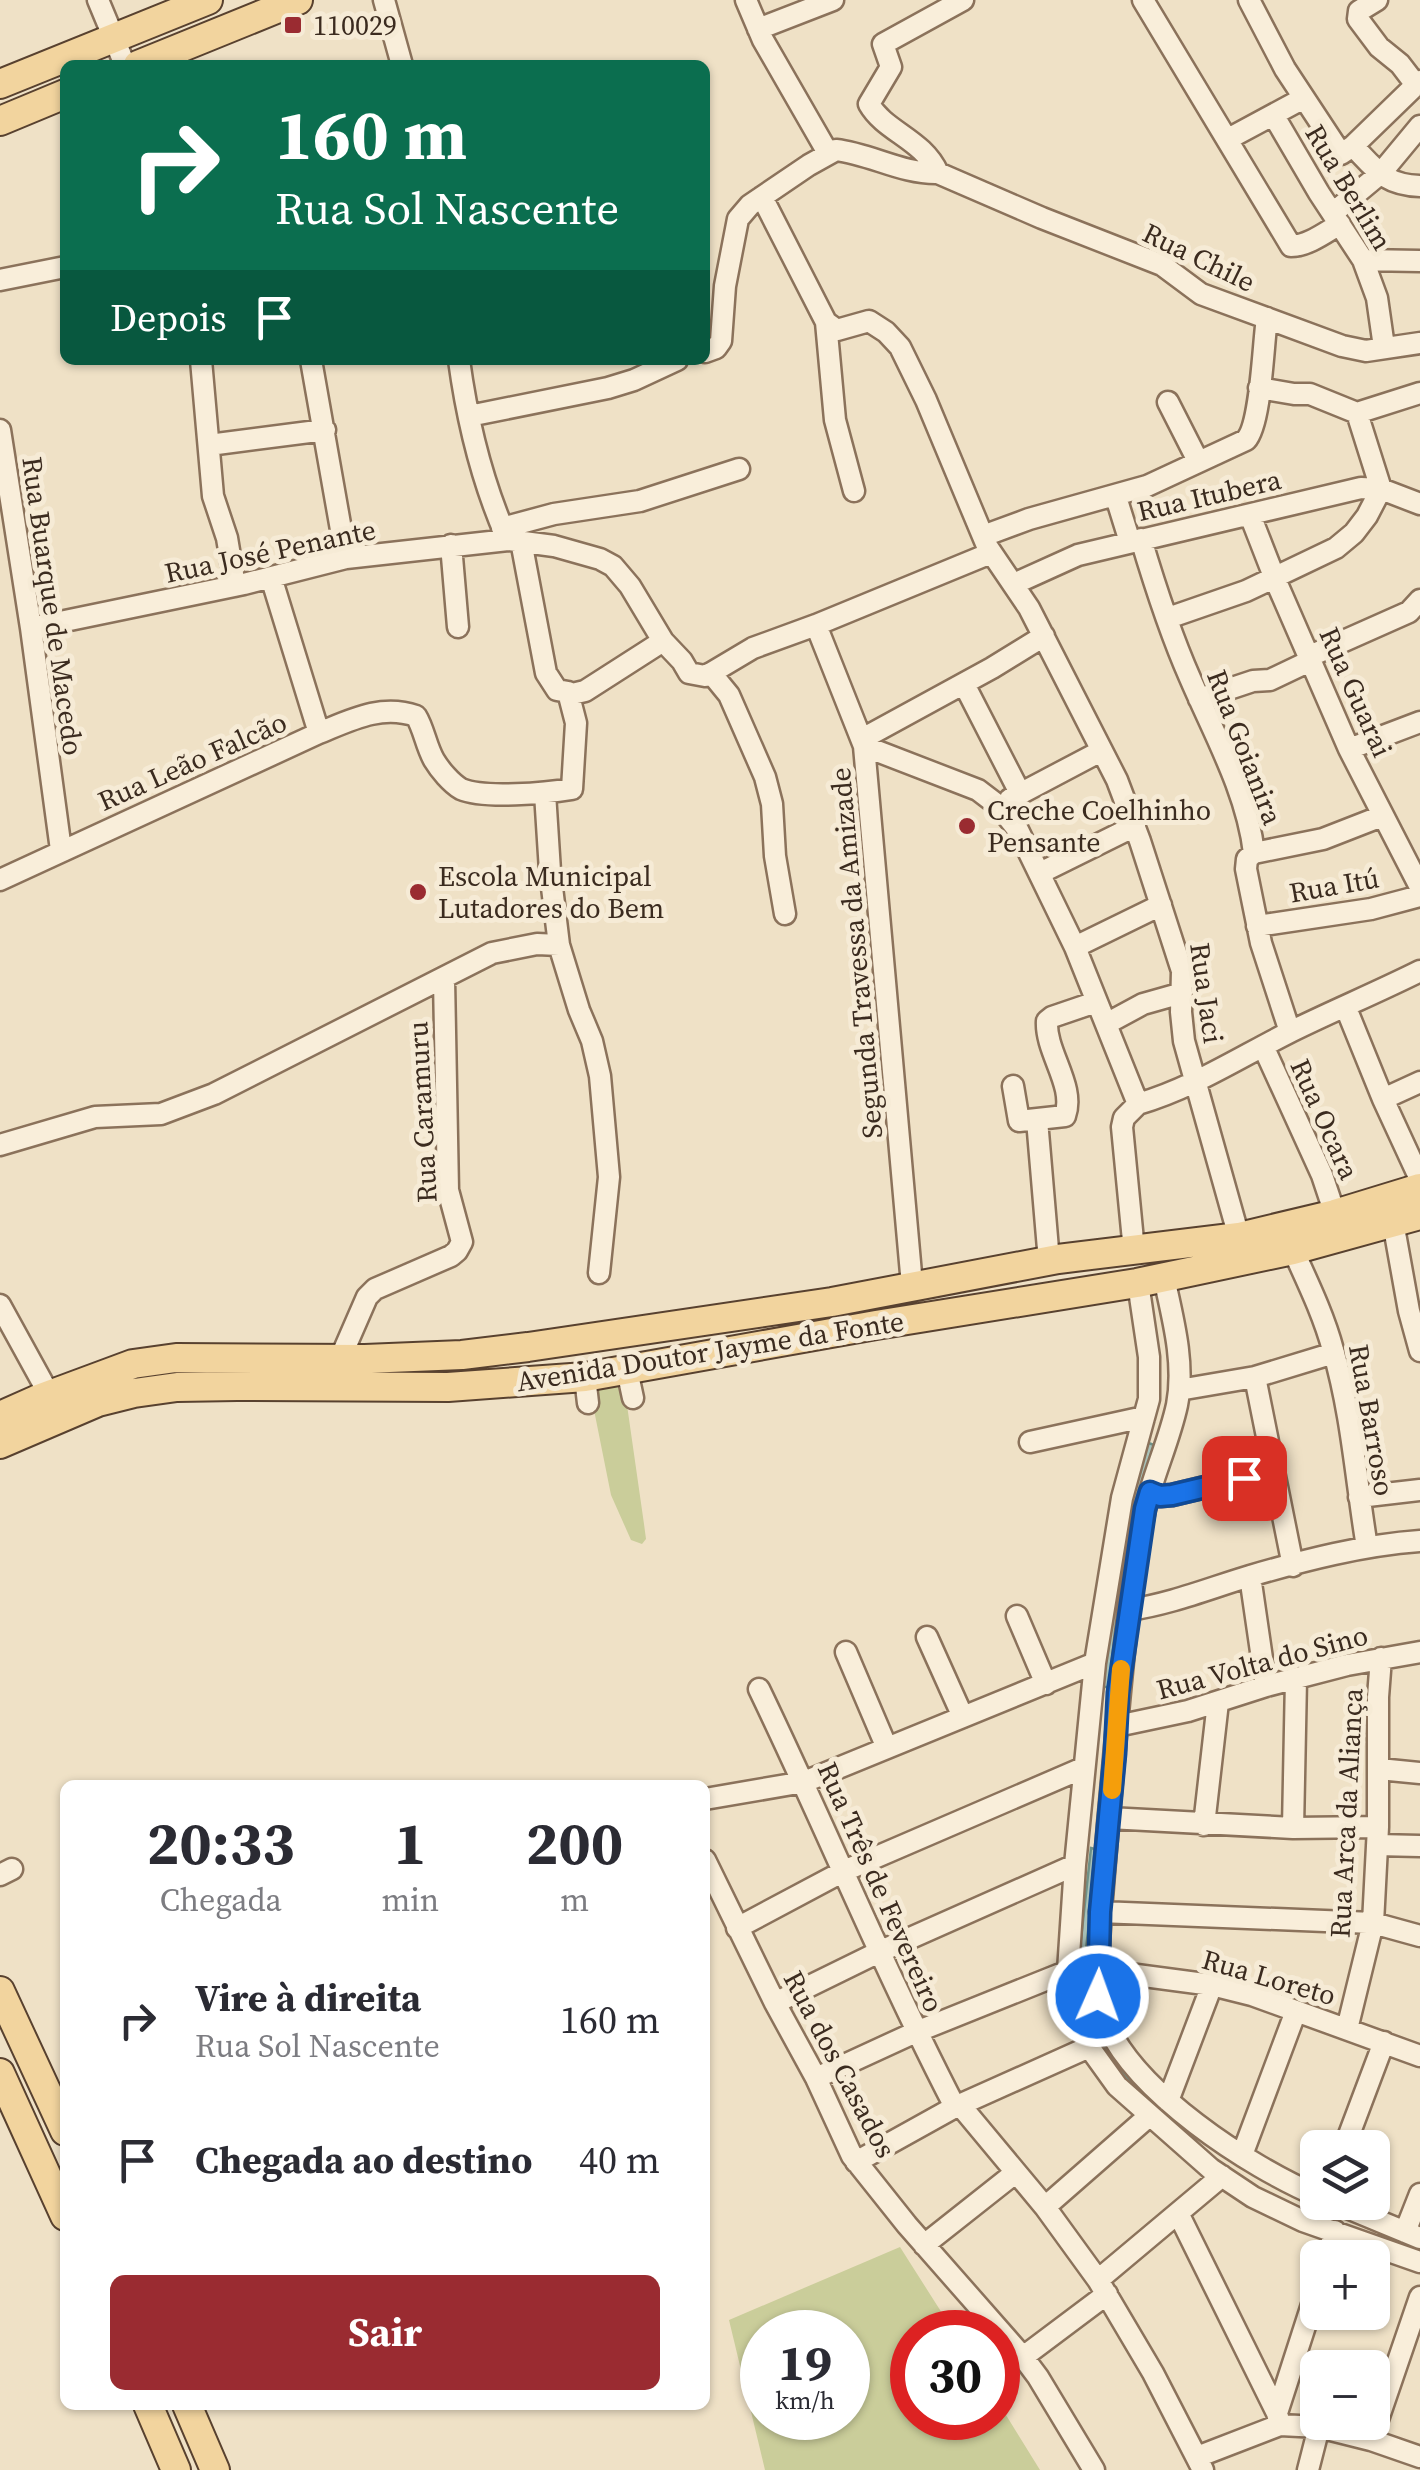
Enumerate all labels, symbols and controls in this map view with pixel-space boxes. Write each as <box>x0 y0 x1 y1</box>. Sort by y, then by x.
place label: 110029 <box>313 6 397 44</box>
marker: 110029 <box>282 14 304 36</box>
text: 160 m <box>275 86 467 182</box>
icon: right <box>110 100 240 230</box>
street label: Rua Berlim <box>1297 117 1401 257</box>
text: Rua Sol Nascente <box>275 177 619 239</box>
street label: Rua Chile <box>1137 214 1261 300</box>
icon: arrive <box>247 290 302 345</box>
text: Depois <box>110 292 227 344</box>
street label: Rua Buarque de Macedo <box>13 454 93 758</box>
street label: Rua Itubera <box>1133 460 1286 530</box>
street label: Rua José Penante <box>161 510 379 592</box>
street label: Rua Guarai <box>1310 621 1402 763</box>
street label: Rua Goianira <box>1198 664 1292 831</box>
street label: Rua Leão Falcão <box>92 702 292 820</box>
street label: Segunda Travessa da Amizade <box>821 766 891 1140</box>
place label: Creche Coelhinho Pensante <box>987 791 1211 861</box>
marker: Creche Coelhinho Pensante <box>956 815 978 837</box>
place label: Escola Municipal Lutadores do Bem <box>438 857 664 927</box>
street label: Rua Itú <box>1286 858 1382 912</box>
marker: Escola Municipal Lutadores do Bem <box>407 881 429 903</box>
street label: Rua Jaci <box>1181 940 1233 1046</box>
street label: Rua Caramuru <box>398 1020 446 1204</box>
street label: Rua Ocara <box>1282 1053 1369 1186</box>
street label: Avenida Doutor Jayme da Fonte <box>514 1302 906 1400</box>
street label: Rua Barroso <box>1340 1341 1404 1499</box>
pin <box>1202 1436 1287 1521</box>
icon: arrive <box>1217 1451 1272 1506</box>
street label: Rua Volta do Sino <box>1152 1616 1372 1708</box>
street label: Rua Arca da Aliança <box>1320 1686 1372 1939</box>
street label: Rua Três de Fevereiro <box>809 1756 953 2018</box>
text: 20:33 <box>147 1802 295 1884</box>
text: 1 <box>394 1802 427 1884</box>
text: 200 <box>526 1802 623 1884</box>
text: Chegada <box>160 1878 282 1922</box>
text: min <box>381 1878 439 1922</box>
text: m <box>560 1878 589 1922</box>
street label: Rua Loreto <box>1198 1940 1340 2014</box>
position arrow <box>1046 1944 1150 2048</box>
street label: Rua dos Casados <box>775 1964 905 2164</box>
text: Vire à direita <box>195 1972 421 2024</box>
icon: right <box>110 1993 165 2048</box>
text: 160 m <box>560 1994 660 2046</box>
text: Rua Sol Nascente <box>195 2024 440 2068</box>
map controls <box>1300 2130 1390 2440</box>
button: layers <box>1300 2130 1390 2220</box>
icon: arrive <box>110 2133 165 2188</box>
text: Chegada ao destino <box>195 2134 533 2186</box>
text: 40 m <box>579 2134 660 2186</box>
button: + <box>1300 2240 1390 2330</box>
button: Sair <box>110 2275 660 2390</box>
speed limit sign: 30 <box>890 2310 1020 2440</box>
text: 19 <box>778 2328 832 2397</box>
button: − <box>1300 2350 1390 2440</box>
text: km/h <box>775 2383 835 2417</box>

